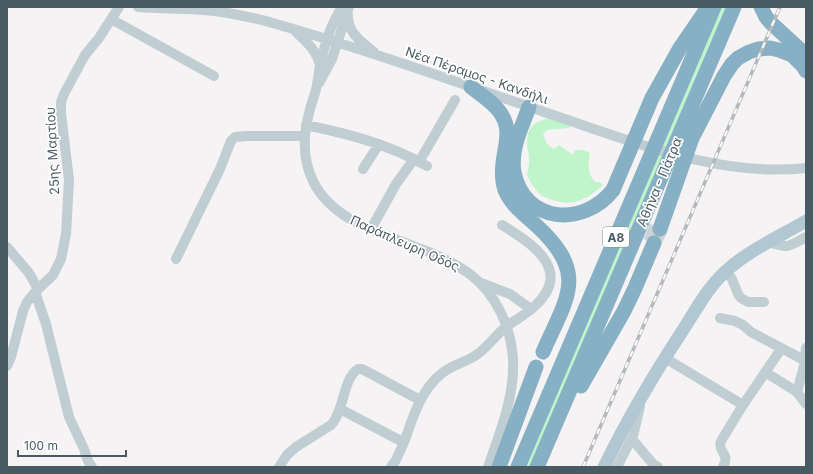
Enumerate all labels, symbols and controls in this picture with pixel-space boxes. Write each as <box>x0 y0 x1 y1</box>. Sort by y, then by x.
street label: Νέα Πέραμος - Κανδήλι <box>403 43 551 107</box>
street label: 25ης Μαρτίου <box>42 107 62 195</box>
street label: Αθήνα - Πάτρα <box>633 135 685 229</box>
street label: Παράπλευρη Οδός <box>348 212 462 274</box>
road number: Α8 <box>603 227 629 247</box>
scale bar <box>18 432 126 458</box>
text: 100 m <box>24 438 58 453</box>

